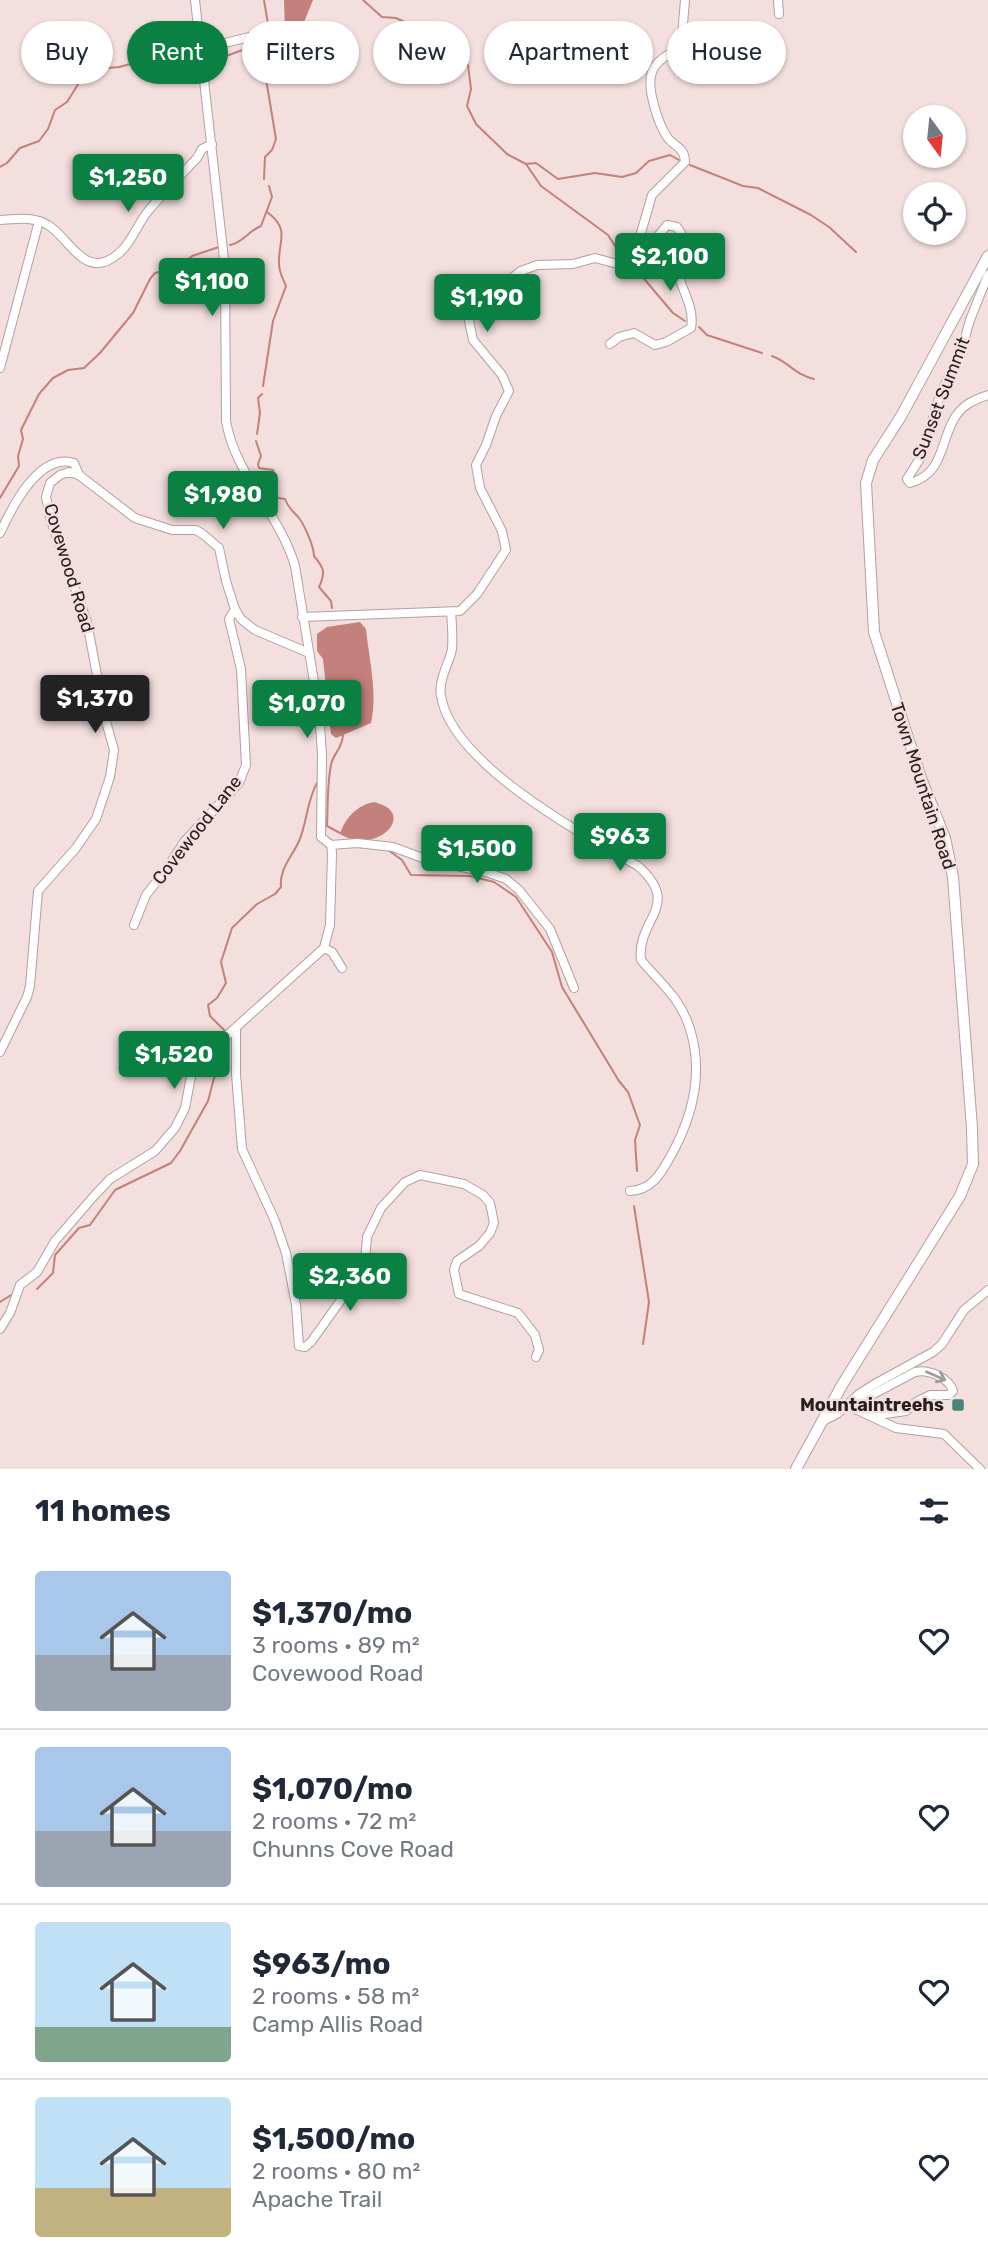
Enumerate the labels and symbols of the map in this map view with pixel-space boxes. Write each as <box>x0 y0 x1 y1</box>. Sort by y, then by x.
north arrow <box>903 105 966 168</box>
pin: $1,250 <box>71 154 185 214</box>
pin: $2,100 <box>613 233 727 293</box>
pin: $1,100 <box>155 258 269 318</box>
pin: $1,190 <box>430 274 544 334</box>
street label: Sunset Summit <box>908 334 974 462</box>
pin: $1,980 <box>166 472 280 531</box>
street label: Covewood Road <box>39 501 99 635</box>
pin: $1,370 <box>38 676 152 735</box>
pin: $1,070 <box>250 680 364 740</box>
street label: Town Mountain Road <box>886 700 960 872</box>
street label: Covewood Lane <box>148 771 246 889</box>
pin: $963 <box>579 814 661 873</box>
pin: $1,500 <box>420 826 534 885</box>
pin: $1,520 <box>117 1032 231 1091</box>
pin: $2,360 <box>293 1254 407 1313</box>
one-way arrow <box>925 1370 946 1383</box>
place label: Mountaintreehs <box>800 1394 944 1416</box>
marker: Mountaintreehs <box>950 1397 966 1413</box>

